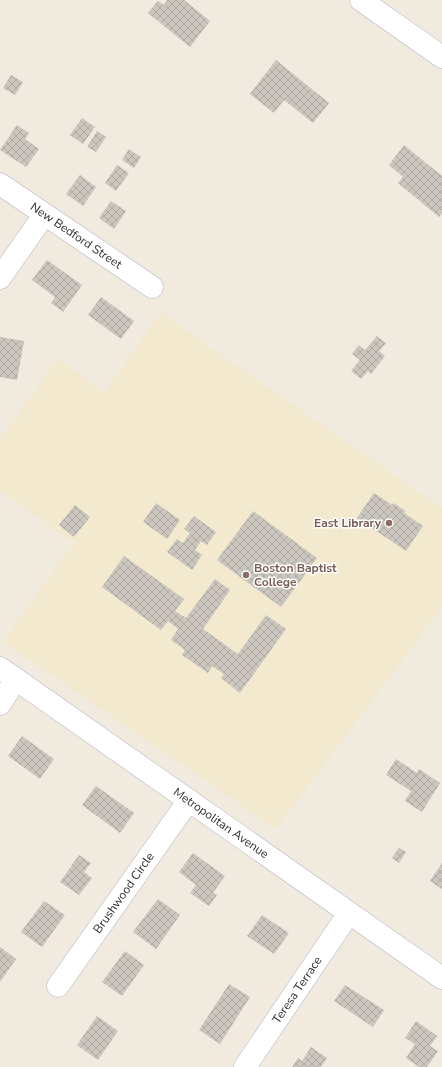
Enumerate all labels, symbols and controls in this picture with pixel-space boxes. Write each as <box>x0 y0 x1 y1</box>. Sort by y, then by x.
street label: New Bedford Street <box>27 199 126 273</box>
place label: East Library <box>314 515 382 531</box>
marker: East Library <box>384 518 394 528</box>
place label: Boston Baptist College <box>254 560 337 590</box>
marker: Boston Baptist College <box>241 570 251 580</box>
street label: Metropolitan Avenue <box>170 784 272 862</box>
street label: Brushwood Circle <box>90 849 158 937</box>
street label: Teresa Terrace <box>269 953 326 1027</box>

